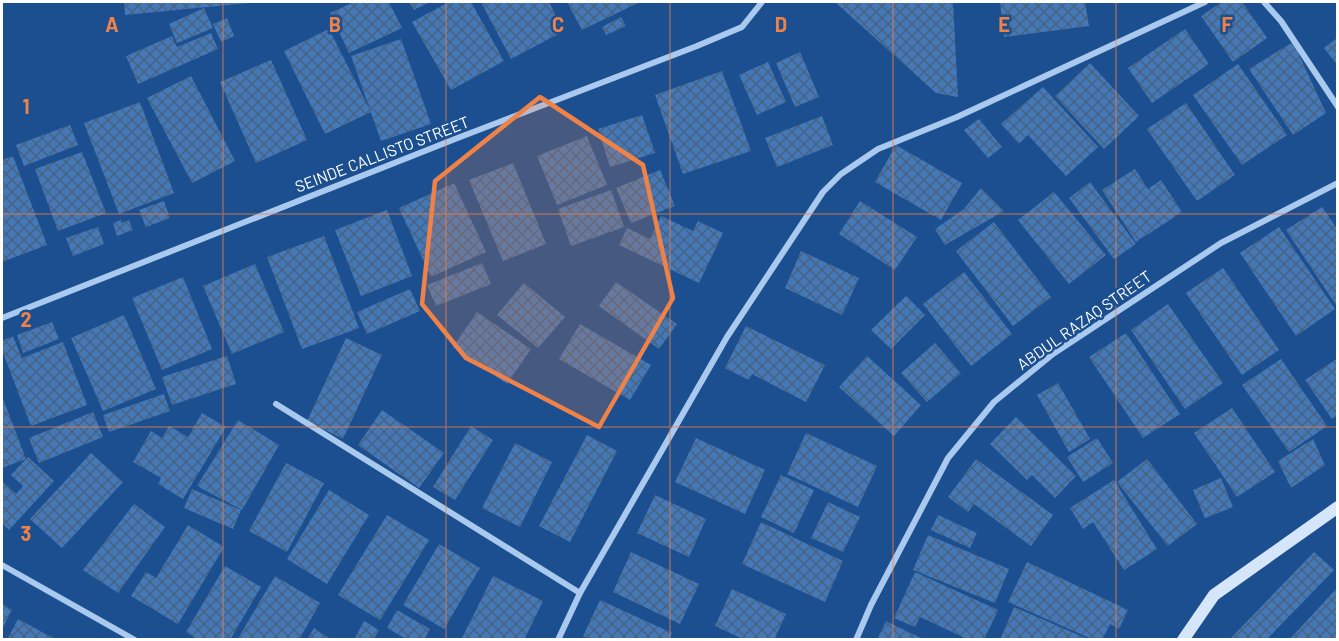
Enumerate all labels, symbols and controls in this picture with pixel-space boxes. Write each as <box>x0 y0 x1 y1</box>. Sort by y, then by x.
text: A <box>105 12 119 36</box>
text: B <box>329 12 341 36</box>
text: C <box>552 12 564 36</box>
text: D <box>775 12 787 36</box>
text: E <box>998 12 1010 36</box>
text: F <box>1221 12 1233 36</box>
text: 1 <box>22 94 30 118</box>
street label: SEINDE CALLISTO STREET <box>292 111 472 196</box>
street label: ABDUL RAZAQ STREET <box>1013 266 1155 373</box>
text: 2 <box>20 307 32 331</box>
text: 3 <box>21 521 31 545</box>

